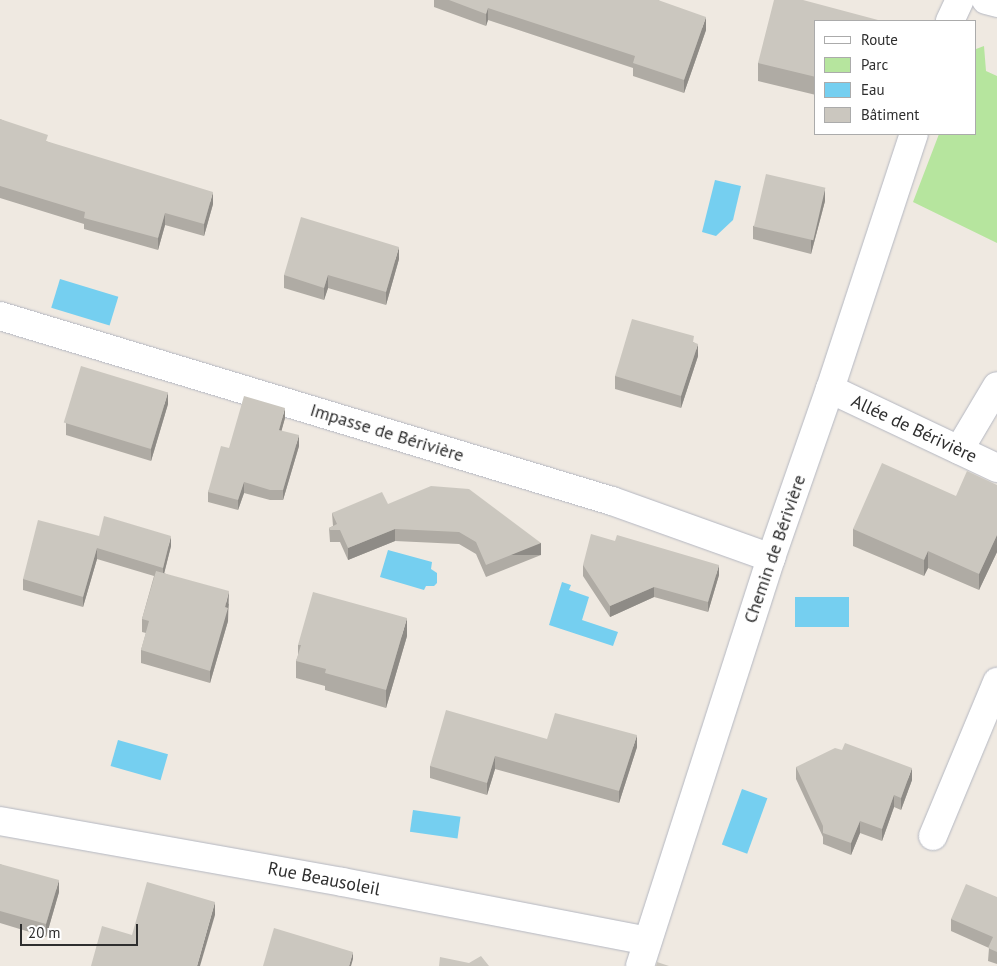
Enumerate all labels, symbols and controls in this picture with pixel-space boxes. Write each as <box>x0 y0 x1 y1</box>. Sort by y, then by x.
legend <box>814 20 977 135</box>
text: Route <box>861 30 898 49</box>
text: Parc <box>861 55 888 74</box>
text: Eau <box>861 80 885 99</box>
text: Bâtiment <box>861 105 919 124</box>
street label: Allée de Bérivière <box>848 390 980 468</box>
street label: Impasse de Bérivière <box>307 399 467 467</box>
street label: Chemin de Bérivière <box>739 472 811 626</box>
street label: Rue Beausoleil <box>266 858 382 900</box>
scale bar <box>22 914 140 946</box>
text: 20 m <box>28 923 61 942</box>

